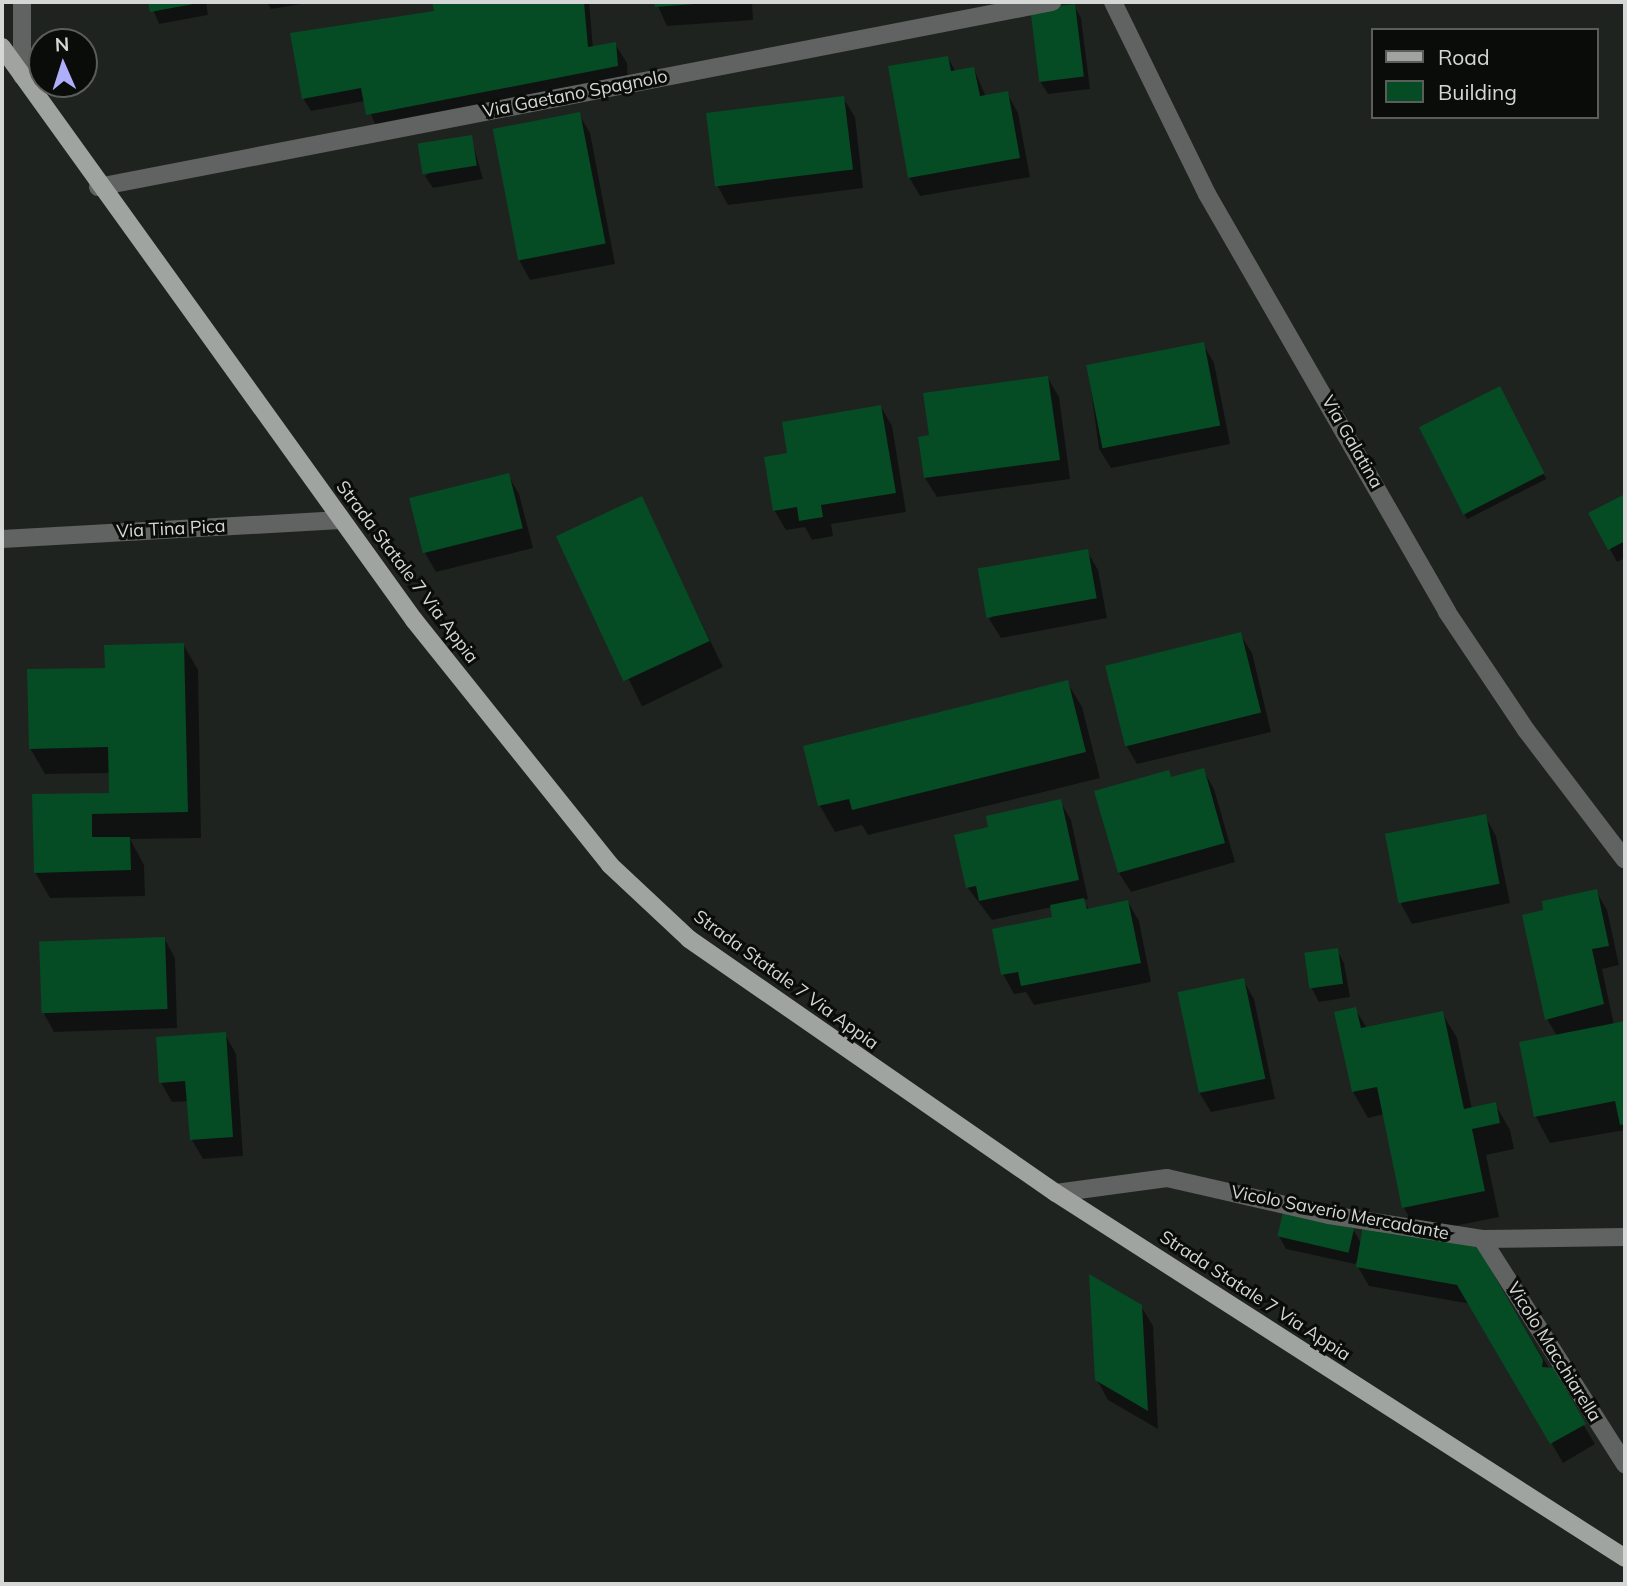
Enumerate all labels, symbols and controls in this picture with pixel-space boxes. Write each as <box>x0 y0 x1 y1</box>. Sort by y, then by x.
north arrow <box>28 28 98 98</box>
legend <box>1372 28 1599 119</box>
text: N <box>54 32 70 56</box>
text: Road <box>1438 44 1489 70</box>
street label: Via Gaetano Spagnolo <box>481 65 669 123</box>
text: Building <box>1438 79 1517 105</box>
street label: Via Galatina <box>1317 392 1387 492</box>
street label: Strada Statale 7 Via Appia <box>331 476 483 668</box>
street label: Via Tina Pica <box>116 515 226 543</box>
street label: Strada Statale 7 Via Appia <box>689 906 883 1054</box>
street label: Vicolo Saverio Mercadante <box>1229 1181 1451 1245</box>
street label: Strada Statale 7 Via Appia <box>1156 1226 1354 1366</box>
street label: Vicolo Macchiarella <box>1502 1278 1606 1426</box>

